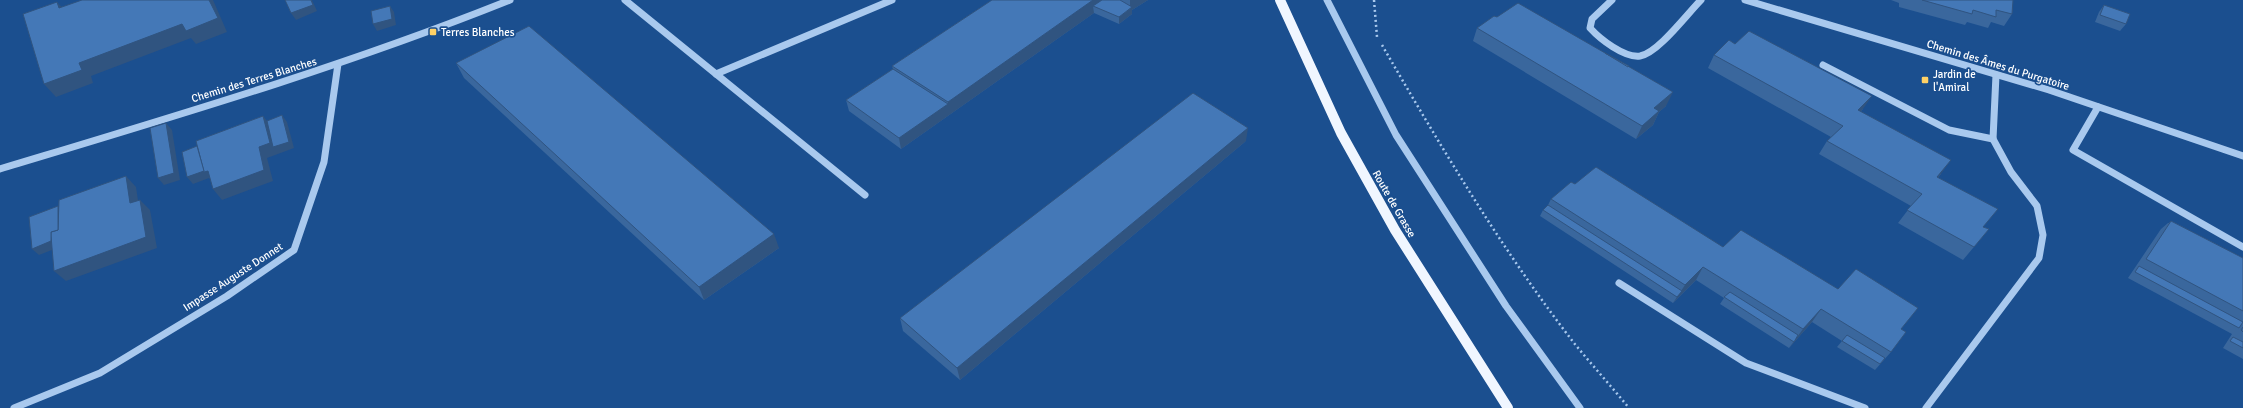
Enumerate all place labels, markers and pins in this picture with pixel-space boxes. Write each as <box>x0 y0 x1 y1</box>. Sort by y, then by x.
place label: Terres Blanches <box>441 26 515 39</box>
marker: Terres Blanches <box>428 27 438 37</box>
place label: Jardin de l'Amiral <box>1933 68 1976 94</box>
marker: Jardin de l'Amiral <box>1920 75 1930 85</box>

